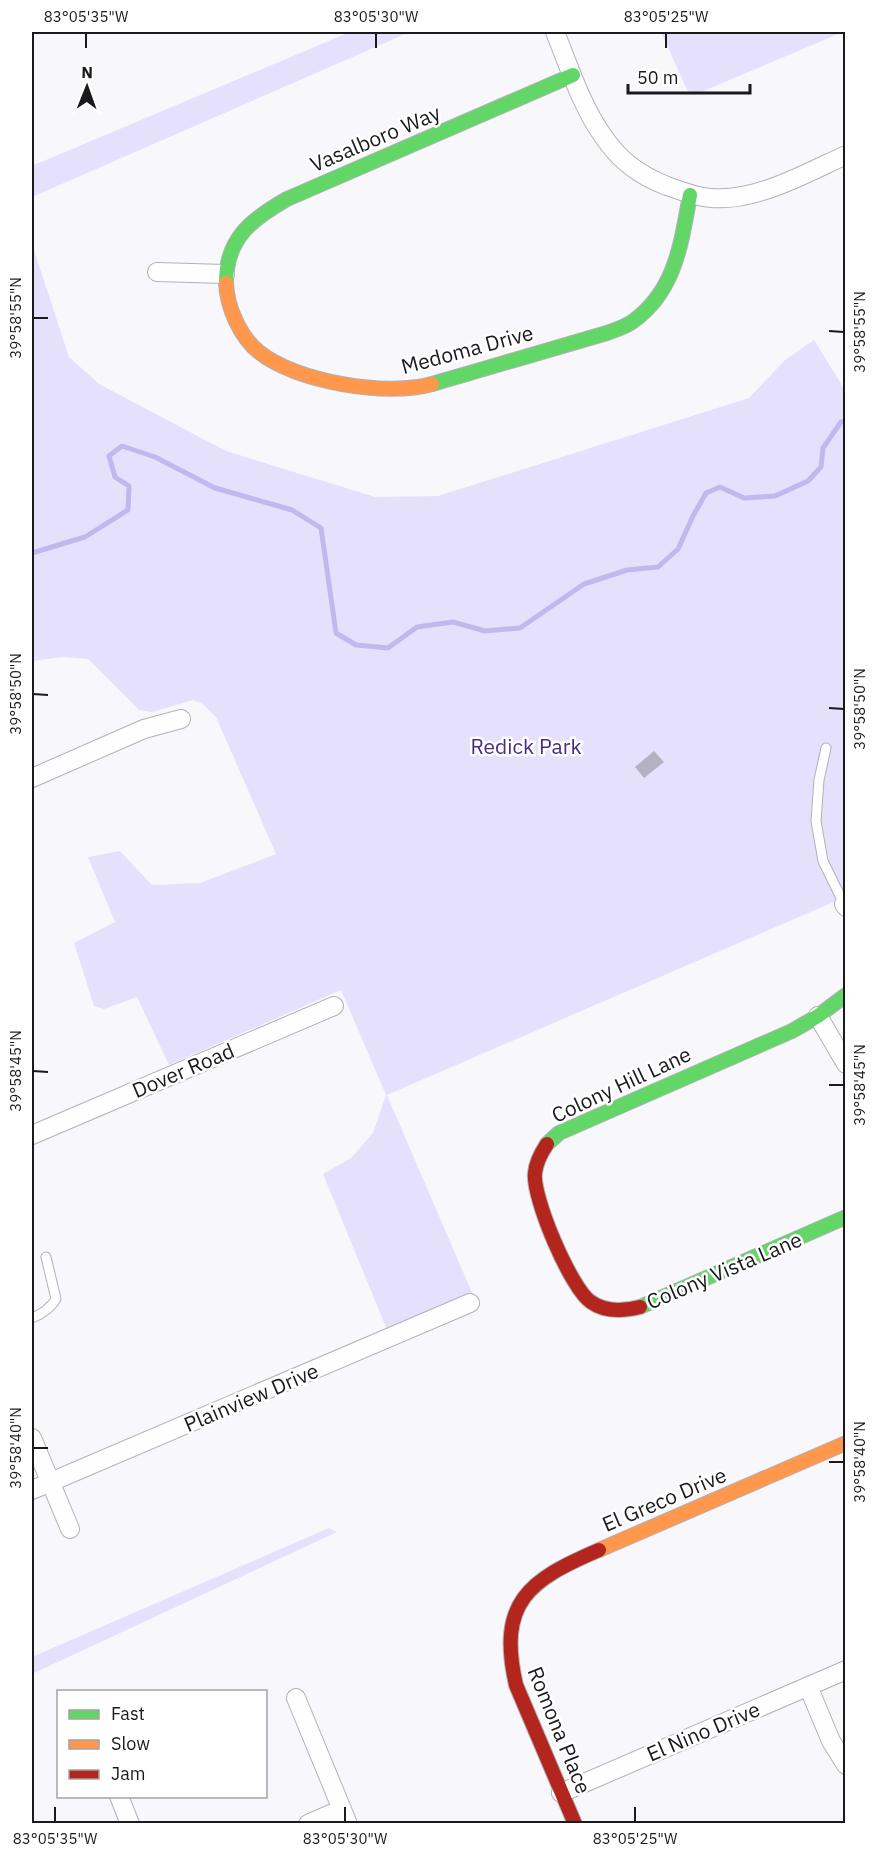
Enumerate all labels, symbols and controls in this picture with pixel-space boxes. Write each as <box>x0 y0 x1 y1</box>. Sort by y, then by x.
text: 83°05'35"W <box>44 7 129 26</box>
text: 83°05'30"W <box>334 7 419 26</box>
text: 83°05'25"W <box>624 7 709 26</box>
north arrow <box>57 57 117 117</box>
scale bar <box>628 57 750 95</box>
text: N <box>81 62 93 82</box>
text: 50 m <box>637 66 679 89</box>
street label: Vasalboro Way <box>306 98 445 178</box>
text: 39°58'55"N <box>6 277 25 359</box>
text: 39°58'55"N <box>850 291 869 373</box>
street label: Medoma Drive <box>398 318 536 380</box>
text: 39°58'50"N <box>6 653 25 735</box>
text: 39°58'50"N <box>850 668 869 750</box>
park label: Redick Park <box>470 732 582 760</box>
text: 39°58'45"N <box>6 1030 25 1112</box>
street label: Dover Road <box>128 1036 238 1104</box>
street label: Colony Hill Lane <box>547 1039 695 1129</box>
text: 39°58'45"N <box>850 1044 869 1126</box>
street label: Colony Vista Lane <box>642 1225 806 1315</box>
street label: Plainview Drive <box>179 1356 323 1438</box>
text: 39°58'40"N <box>6 1407 25 1489</box>
text: 39°58'40"N <box>850 1421 869 1503</box>
street label: El Greco Drive <box>598 1460 730 1538</box>
street label: Romona Place <box>522 1662 598 1798</box>
legend <box>57 1690 267 1798</box>
street label: El Nino Drive <box>642 1695 764 1767</box>
text: Fast <box>111 1702 145 1725</box>
text: Slow <box>111 1732 150 1755</box>
text: Jam <box>111 1762 146 1785</box>
text: 83°05'35"W <box>13 1829 98 1848</box>
text: 83°05'30"W <box>303 1829 388 1848</box>
text: 83°05'25"W <box>593 1829 678 1848</box>

